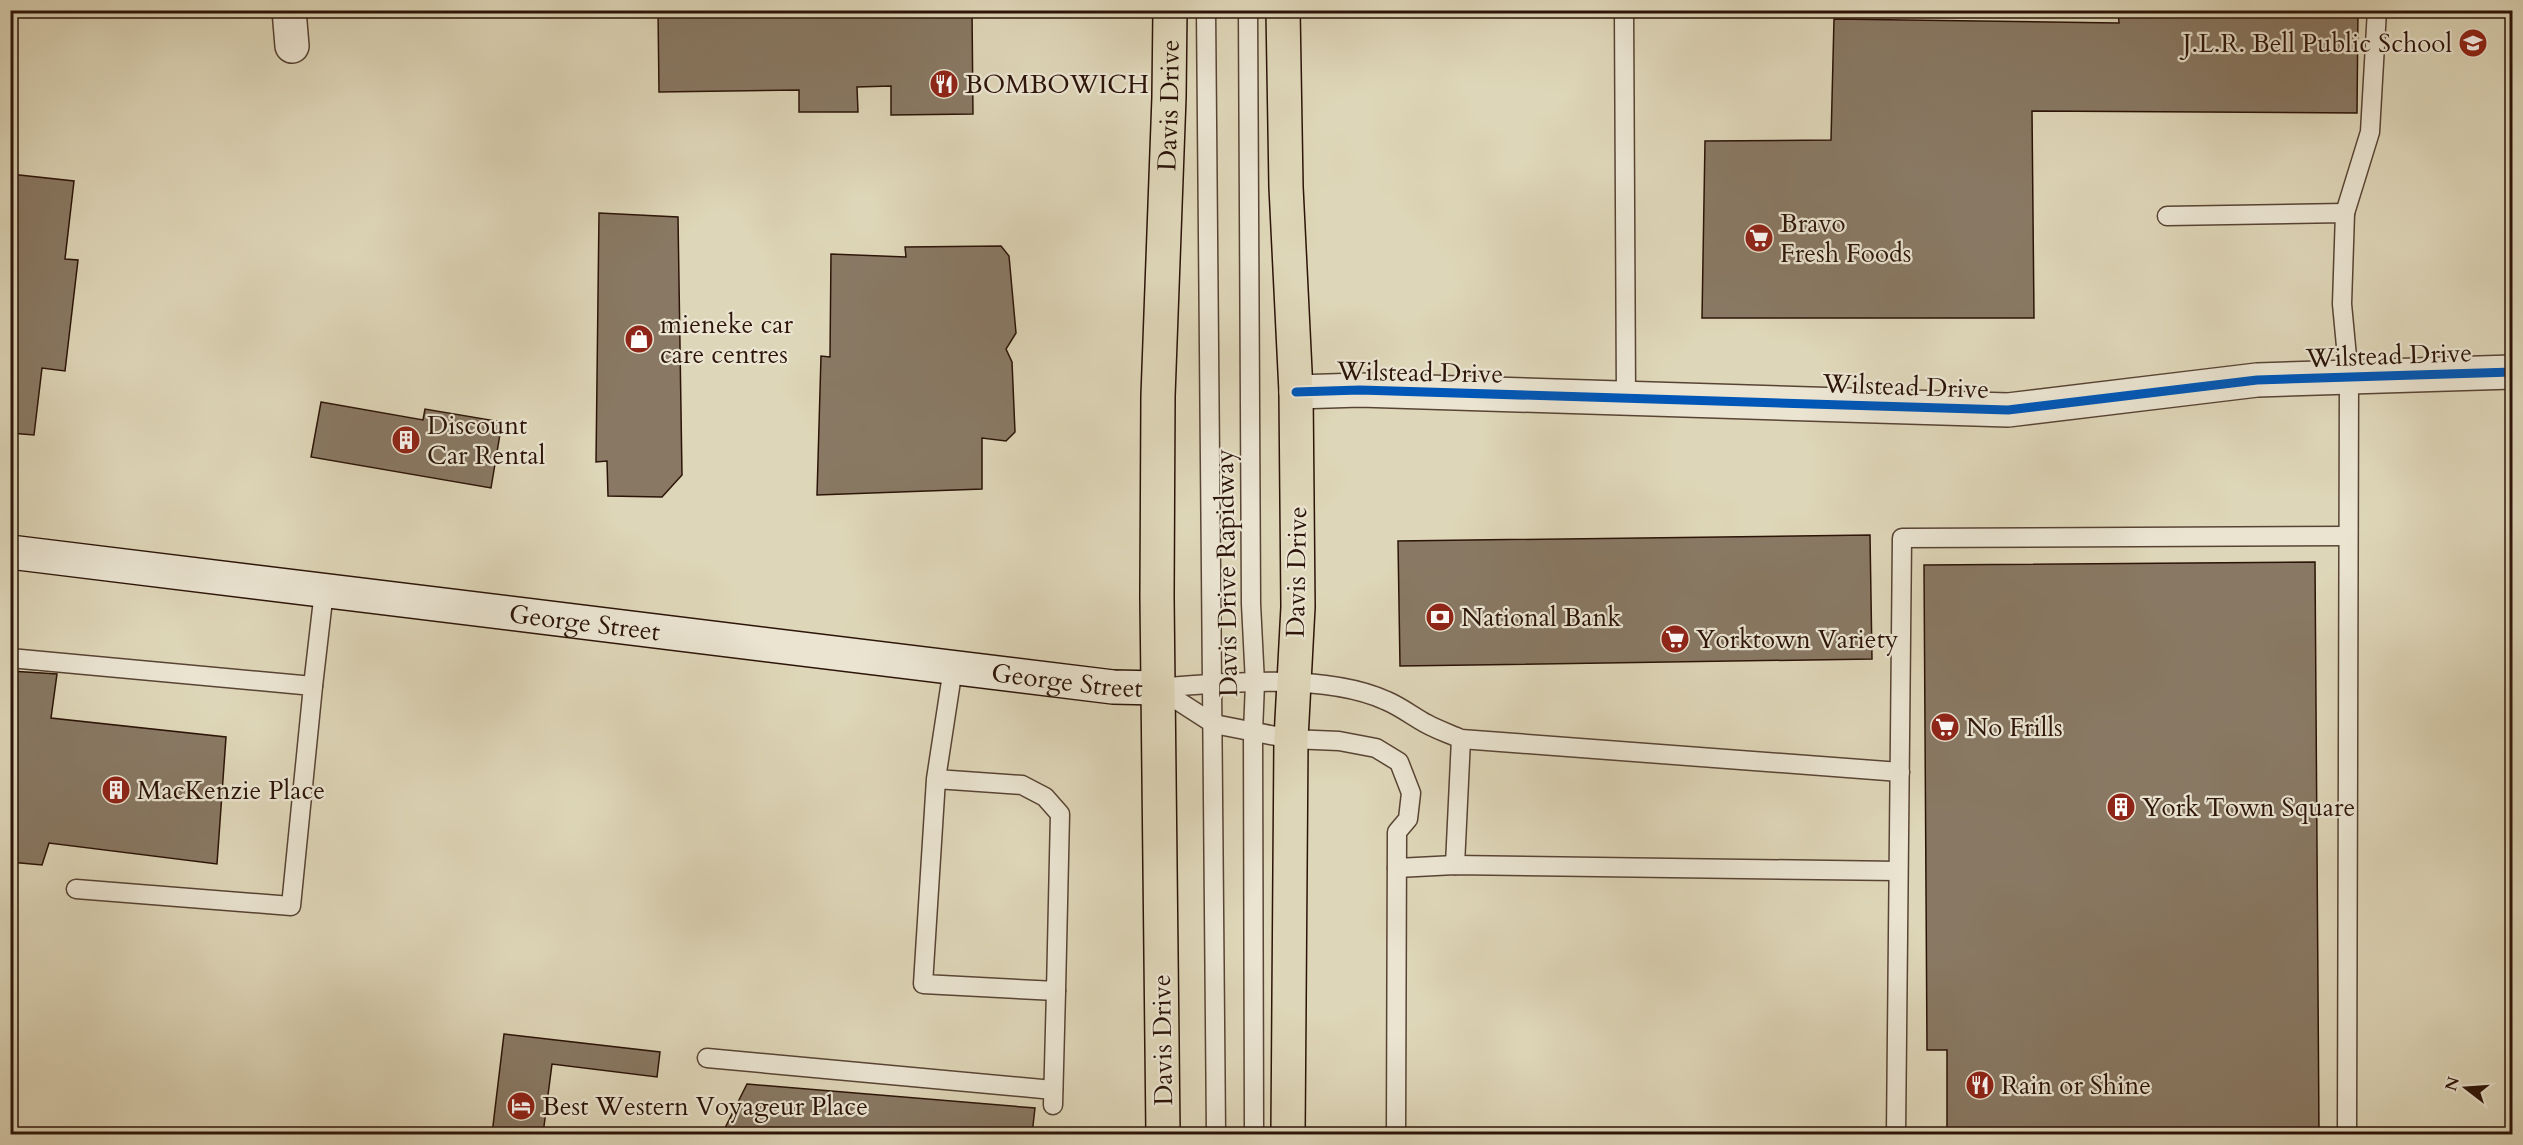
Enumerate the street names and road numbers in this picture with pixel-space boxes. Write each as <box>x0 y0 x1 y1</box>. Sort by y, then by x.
street label: Davis Drive <box>1149 39 1188 172</box>
street label: Wilstead Drive <box>2304 335 2473 376</box>
street label: Wilstead Drive <box>1336 354 1503 391</box>
street label: Wilstead Drive <box>1821 366 1990 407</box>
street label: Davis Drive Rapidway <box>1207 448 1246 697</box>
street label: Davis Drive <box>1278 506 1315 638</box>
street label: George Street <box>507 596 662 649</box>
street label: George Street <box>990 655 1143 706</box>
street label: Davis Drive <box>1144 974 1181 1106</box>

